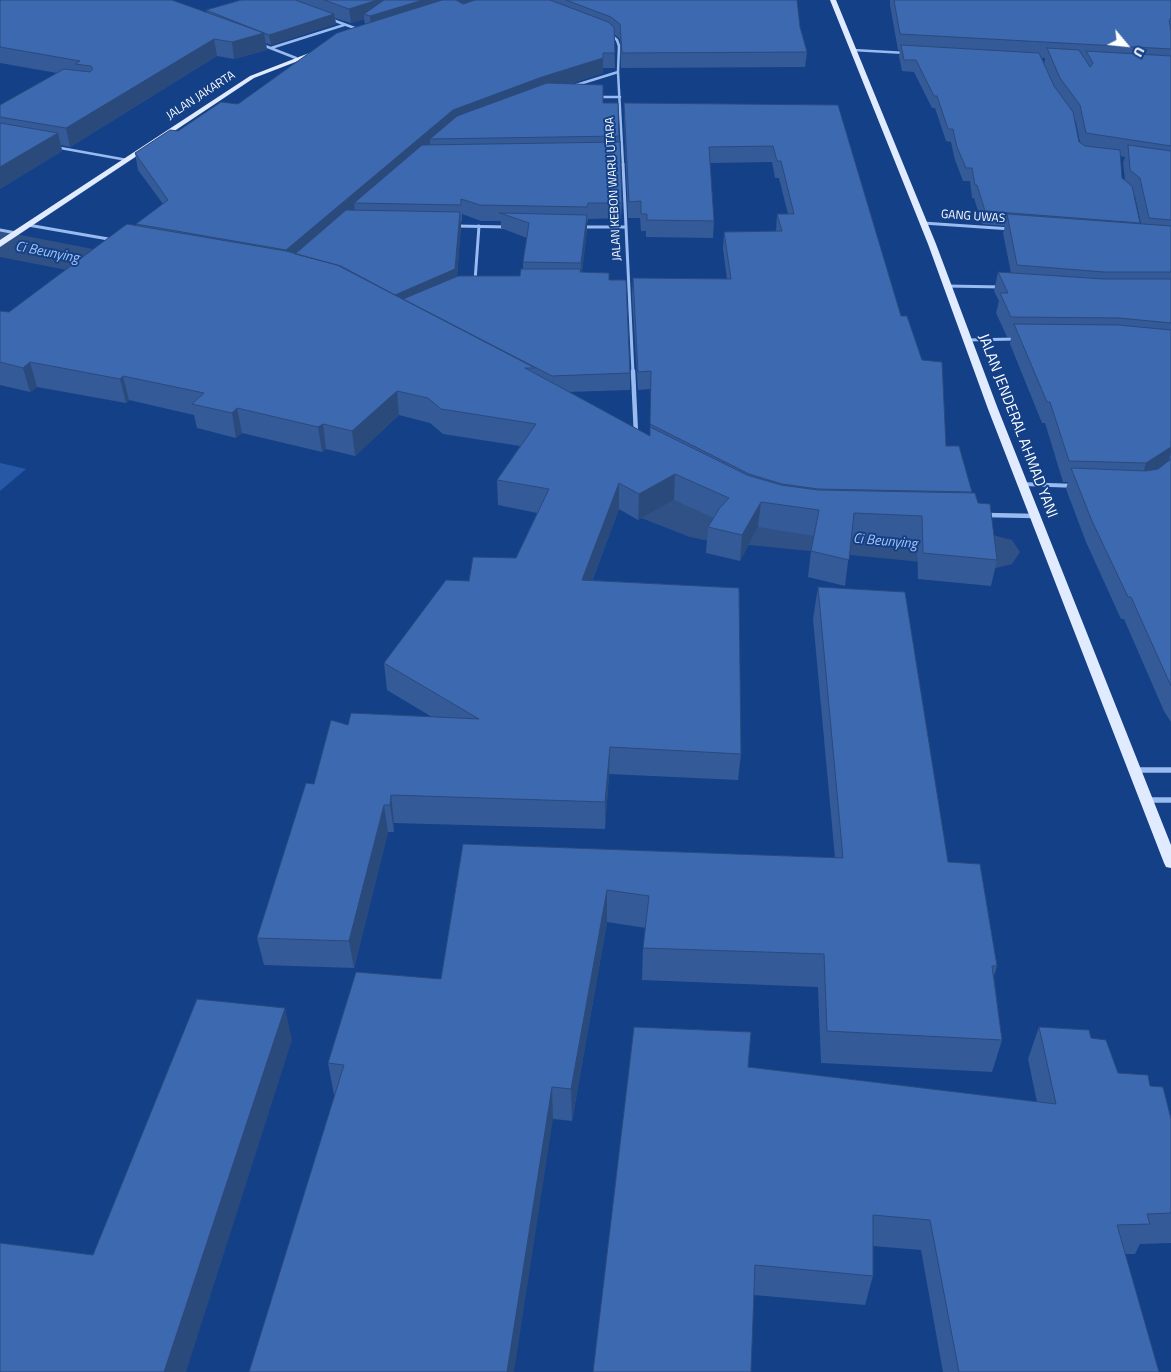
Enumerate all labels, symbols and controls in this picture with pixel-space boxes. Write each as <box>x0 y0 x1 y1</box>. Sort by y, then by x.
north arrow <box>1101 20 1151 70</box>
text: U <box>1128 43 1151 61</box>
street label: JALAN JAKARTA <box>164 68 238 124</box>
street label: JALAN KEBON WARU UTARA <box>603 117 625 261</box>
street label: GANG UWAS <box>940 208 1006 226</box>
water label: Ci Beunying <box>14 239 80 267</box>
street label: JALAN JENDERAL AHMAD YANI <box>974 331 1060 521</box>
water label: Ci Beunying <box>852 531 918 553</box>

